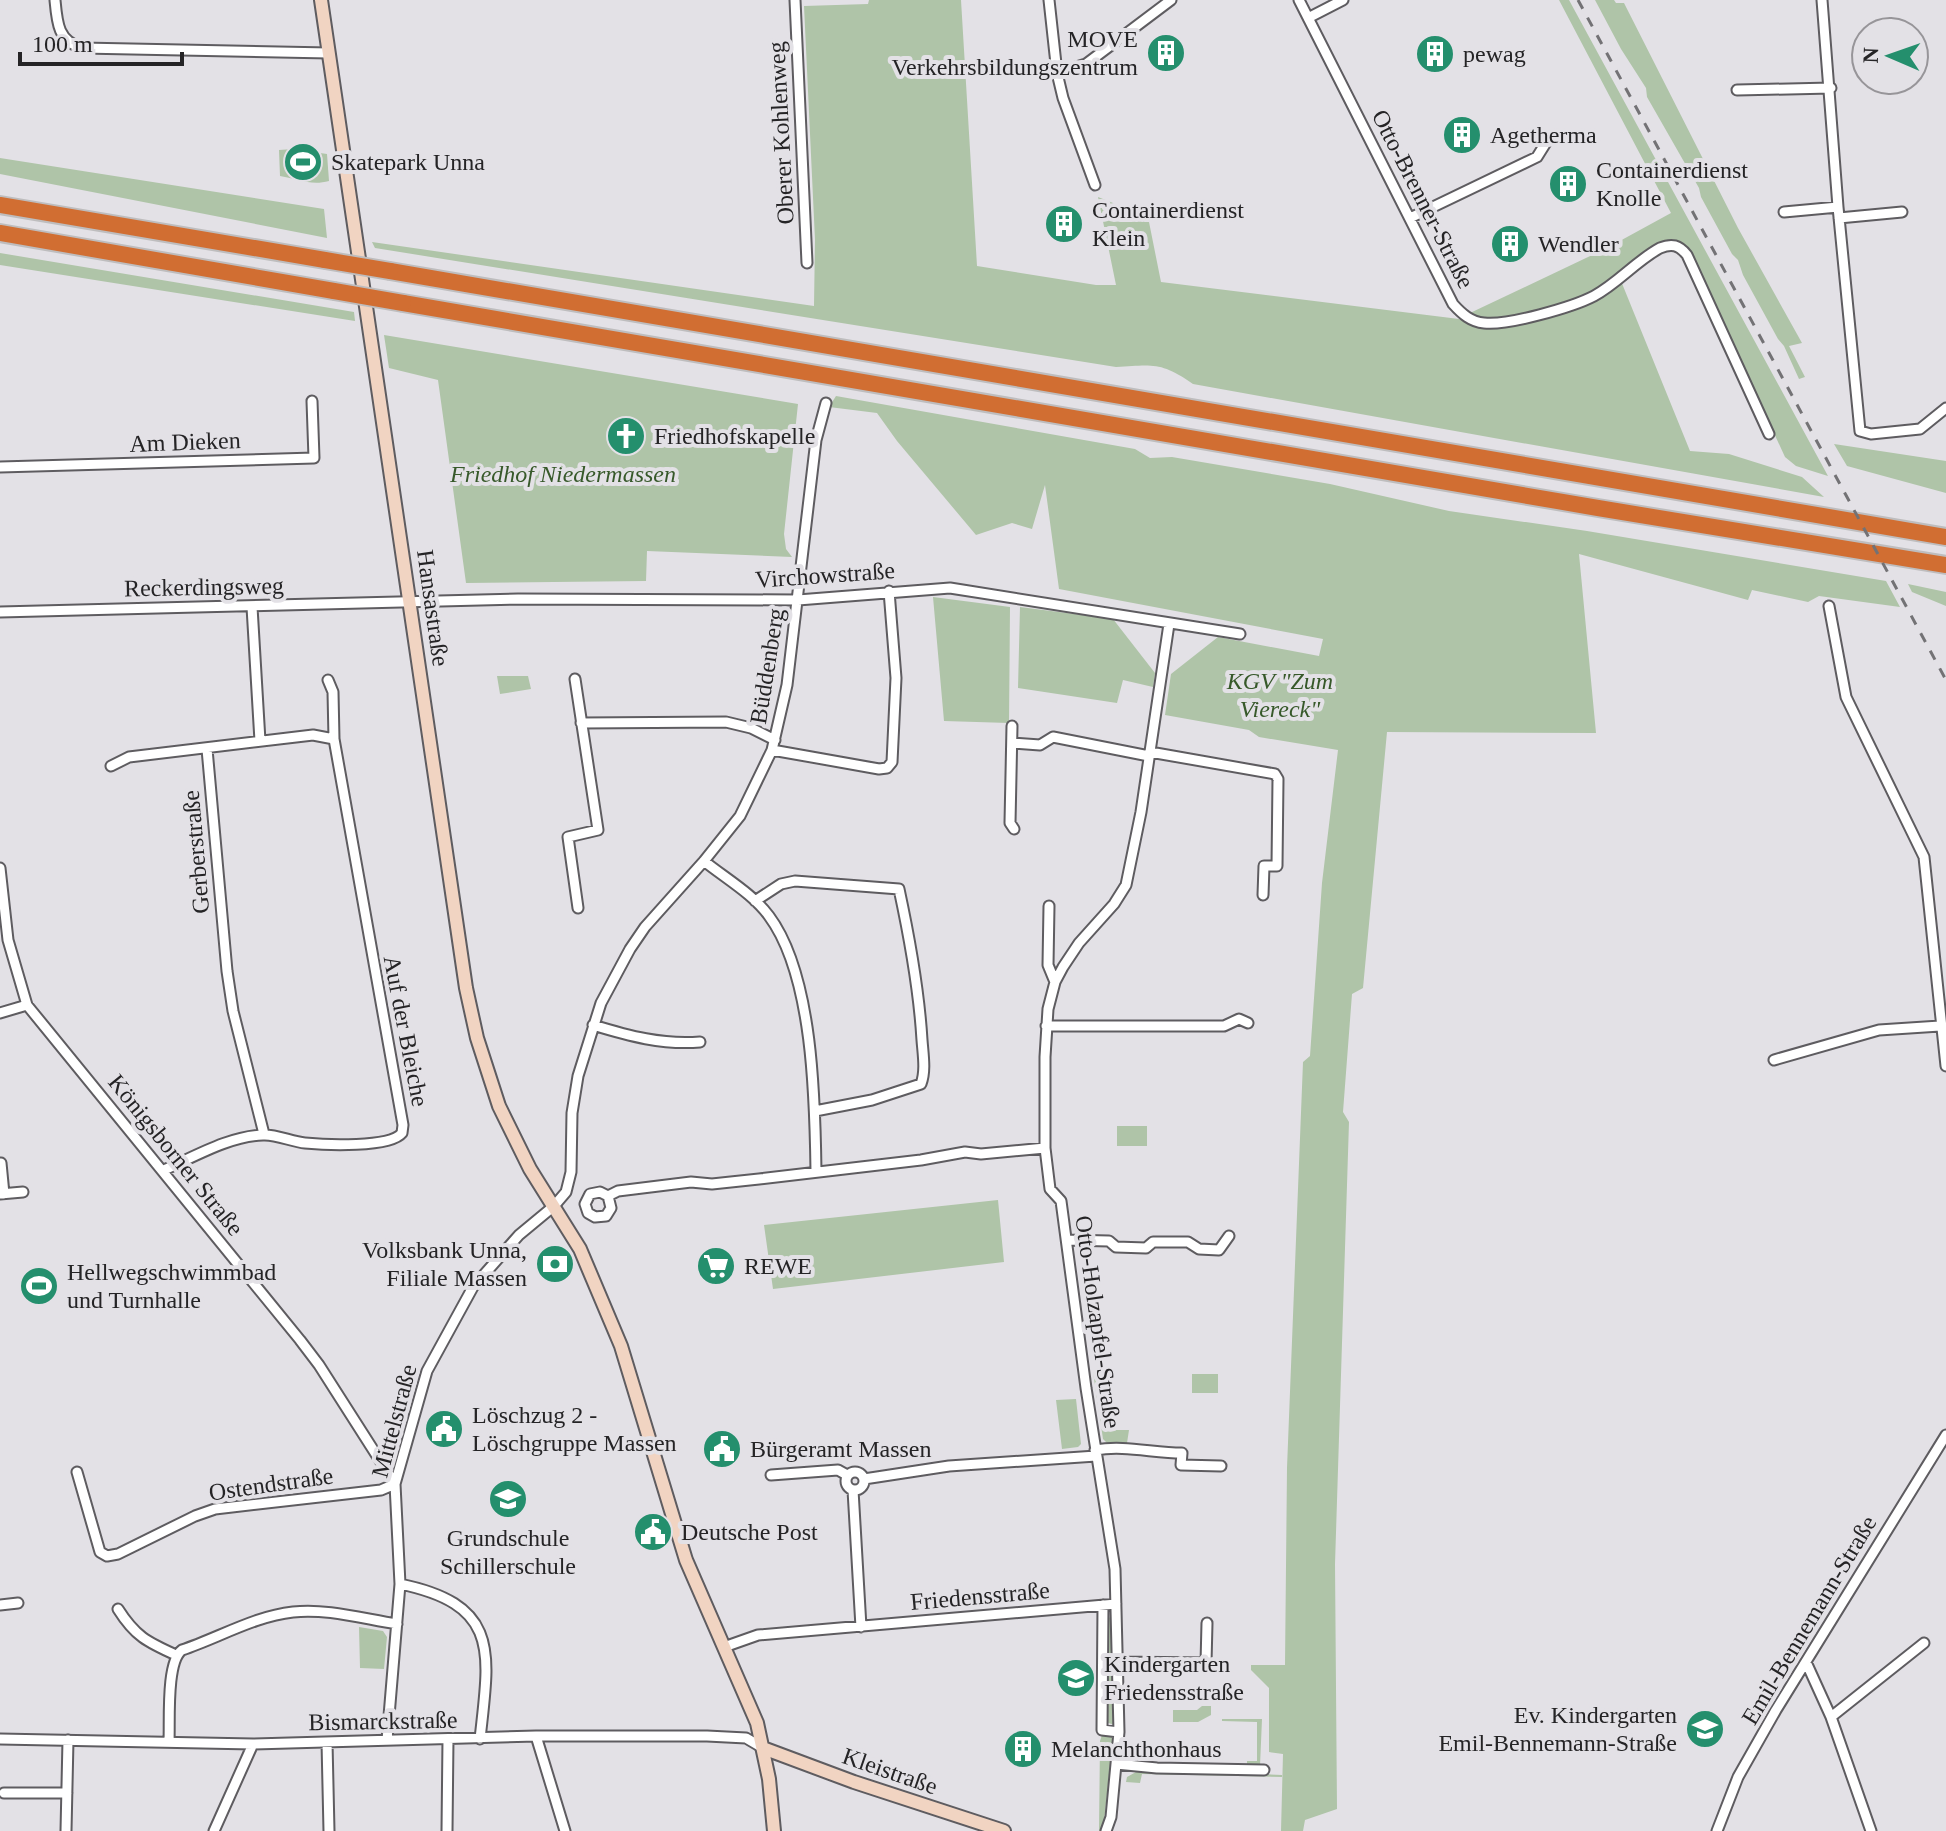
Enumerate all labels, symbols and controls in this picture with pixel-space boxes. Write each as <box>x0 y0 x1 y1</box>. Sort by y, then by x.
scale bar <box>20 16 182 66</box>
north arrow <box>1850 16 1930 96</box>
place label: MOVE Verkehrsbildungszentrum <box>891 26 1138 80</box>
text: 100 m <box>32 31 93 57</box>
building icon: MOVE Verkehrsbildungszentrum <box>1145 32 1187 74</box>
building icon: pewag <box>1414 33 1456 75</box>
street label: Oberer Kohlenweg <box>763 41 799 225</box>
place label: pewag <box>1463 41 1526 67</box>
text: N <box>1858 47 1883 64</box>
street label: Otto-Brenner-Straße <box>1367 105 1479 293</box>
building icon: Agetherma <box>1441 114 1483 156</box>
place label: Agetherma <box>1490 122 1597 148</box>
sports icon: Skatepark Unna <box>282 141 324 183</box>
place label: Skatepark Unna <box>331 149 485 175</box>
place label: Containerdienst Knolle <box>1596 157 1748 211</box>
building icon: Containerdienst Knolle <box>1547 163 1589 205</box>
place label: Containerdienst Klein <box>1092 197 1244 251</box>
building icon: Containerdienst Klein <box>1043 203 1085 245</box>
building icon: Wendler <box>1489 223 1531 265</box>
place label: Wendler <box>1538 231 1619 257</box>
church icon: Friedhofskapelle <box>605 415 647 457</box>
place label: Friedhofskapelle <box>654 423 815 449</box>
street label: Am Dieken <box>129 427 241 457</box>
park label: Friedhof Niedermassen <box>449 461 676 487</box>
street label: Hansastraße <box>412 548 454 668</box>
street label: Virchowstraße <box>754 557 896 593</box>
street label: Reckerdingsweg <box>124 573 284 601</box>
street label: Büddenberg <box>745 606 789 726</box>
park label: KGV "Zum Viereck" <box>1226 668 1333 722</box>
street label: Gerberstraße <box>178 789 214 915</box>
street label: Auf der Bleiche <box>379 953 433 1109</box>
street label: Königsborner Straße <box>103 1069 249 1241</box>
street label: Otto-Holzapfel-Straße <box>1070 1214 1126 1430</box>
place label: Volksbank Unna, Filiale Massen <box>362 1237 527 1291</box>
bank icon: Volksbank Unna, Filiale Massen <box>534 1243 576 1285</box>
supermarket icon: REWE <box>695 1245 737 1287</box>
place label: REWE <box>744 1253 812 1279</box>
place label: Hellwegschwimmbad und Turnhalle <box>67 1259 276 1313</box>
sports icon: Hellwegschwimmbad und Turnhalle <box>18 1265 60 1307</box>
street label: Mittelstraße <box>366 1362 422 1480</box>
place label: Löschzug 2 - Löschgruppe Massen <box>472 1402 677 1456</box>
public building icon: Löschzug 2 - Löschgruppe Massen <box>423 1408 465 1450</box>
public building icon: Bürgeramt Massen <box>701 1428 743 1470</box>
place label: Bürgeramt Massen <box>750 1436 932 1462</box>
street label: Ostendstraße <box>207 1462 335 1506</box>
school or university icon: Grundschule Schillerschule <box>487 1478 529 1520</box>
public building icon: Deutsche Post <box>632 1511 674 1553</box>
street label: Emil-Bennemann-Straße <box>1736 1511 1882 1729</box>
place label: Deutsche Post <box>681 1519 818 1545</box>
place label: Grundschule Schillerschule <box>440 1525 576 1579</box>
street label: Friedensstraße <box>909 1577 1051 1615</box>
place label: Kindergarten Friedensstraße <box>1104 1651 1244 1705</box>
school or university icon: Kindergarten Friedensstraße <box>1055 1657 1097 1699</box>
place label: Ev. Kindergarten Emil-Bennemann-Straße <box>1438 1702 1677 1756</box>
street label: Bismarckstraße <box>308 1707 458 1735</box>
school or university icon: Ev. Kindergarten Emil-Bennemann-Straße <box>1684 1708 1726 1750</box>
building icon: Melanchthonhaus <box>1002 1728 1044 1770</box>
place label: Melanchthonhaus <box>1051 1736 1222 1762</box>
street label: Kleistraße <box>839 1743 941 1799</box>

